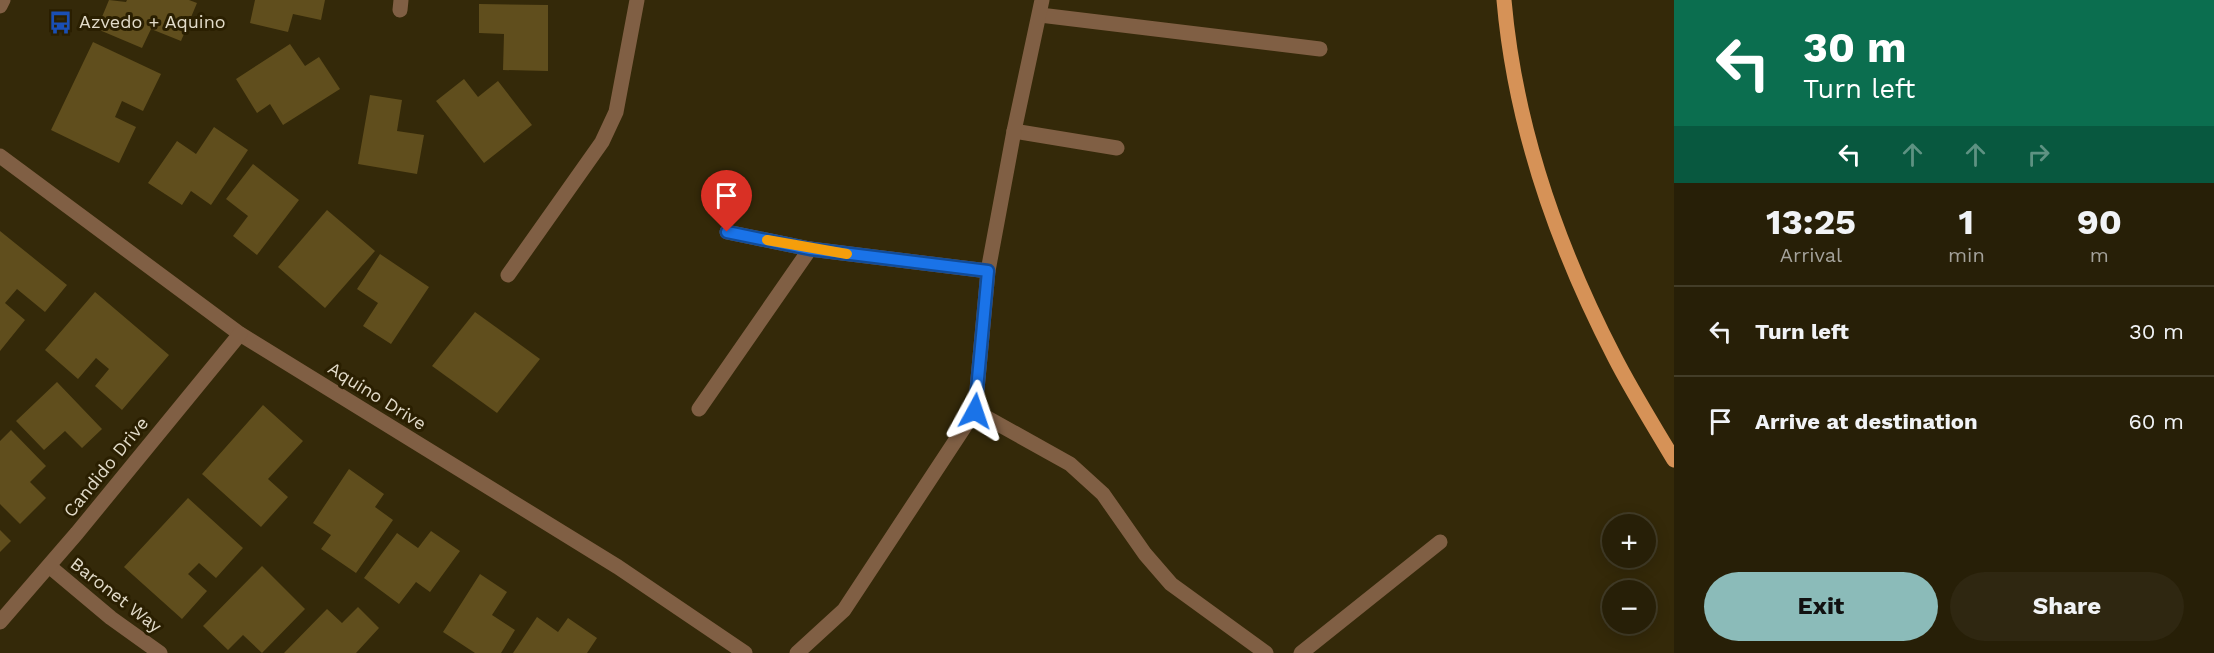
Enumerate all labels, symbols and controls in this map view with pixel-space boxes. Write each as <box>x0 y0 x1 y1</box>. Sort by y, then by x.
bus stop icon: Azvedo + Aquino <box>48 9 74 35</box>
place label: Azvedo + Aquino <box>79 11 226 32</box>
text: 30 m <box>1803 23 1907 72</box>
icon: left <box>1704 24 1782 102</box>
text: Turn left <box>1803 73 1915 105</box>
icon: left <box>1833 138 1866 171</box>
icon: ahead <box>1896 138 1929 171</box>
icon: ahead <box>1959 138 1992 171</box>
icon: right <box>2022 138 2055 171</box>
pin <box>701 170 752 232</box>
icon: arrive <box>710 179 743 212</box>
text: 13:25 <box>1766 201 1856 243</box>
text: 1 <box>1959 201 1974 243</box>
text: 90 <box>2077 201 2122 243</box>
text: Arrival <box>1780 243 1842 267</box>
text: min <box>1948 243 1985 267</box>
text: m <box>2090 243 2109 267</box>
icon: left <box>1704 315 1737 348</box>
text: Turn left <box>1755 319 1849 344</box>
text: 30 m <box>2129 319 2184 344</box>
street label: Aquino Drive <box>324 357 430 434</box>
position arrow <box>943 379 1007 443</box>
icon: arrive <box>1704 405 1737 438</box>
text: Arrive at destination <box>1755 409 1978 434</box>
text: 60 m <box>2128 409 2184 434</box>
street label: Candido Drive <box>59 412 152 521</box>
map controls <box>1602 514 1656 634</box>
button: + <box>1602 514 1656 568</box>
street label: Baronet Way <box>67 553 167 637</box>
button: Exit <box>1704 572 1938 641</box>
button: Share <box>1950 572 2184 641</box>
button: − <box>1602 580 1656 634</box>

